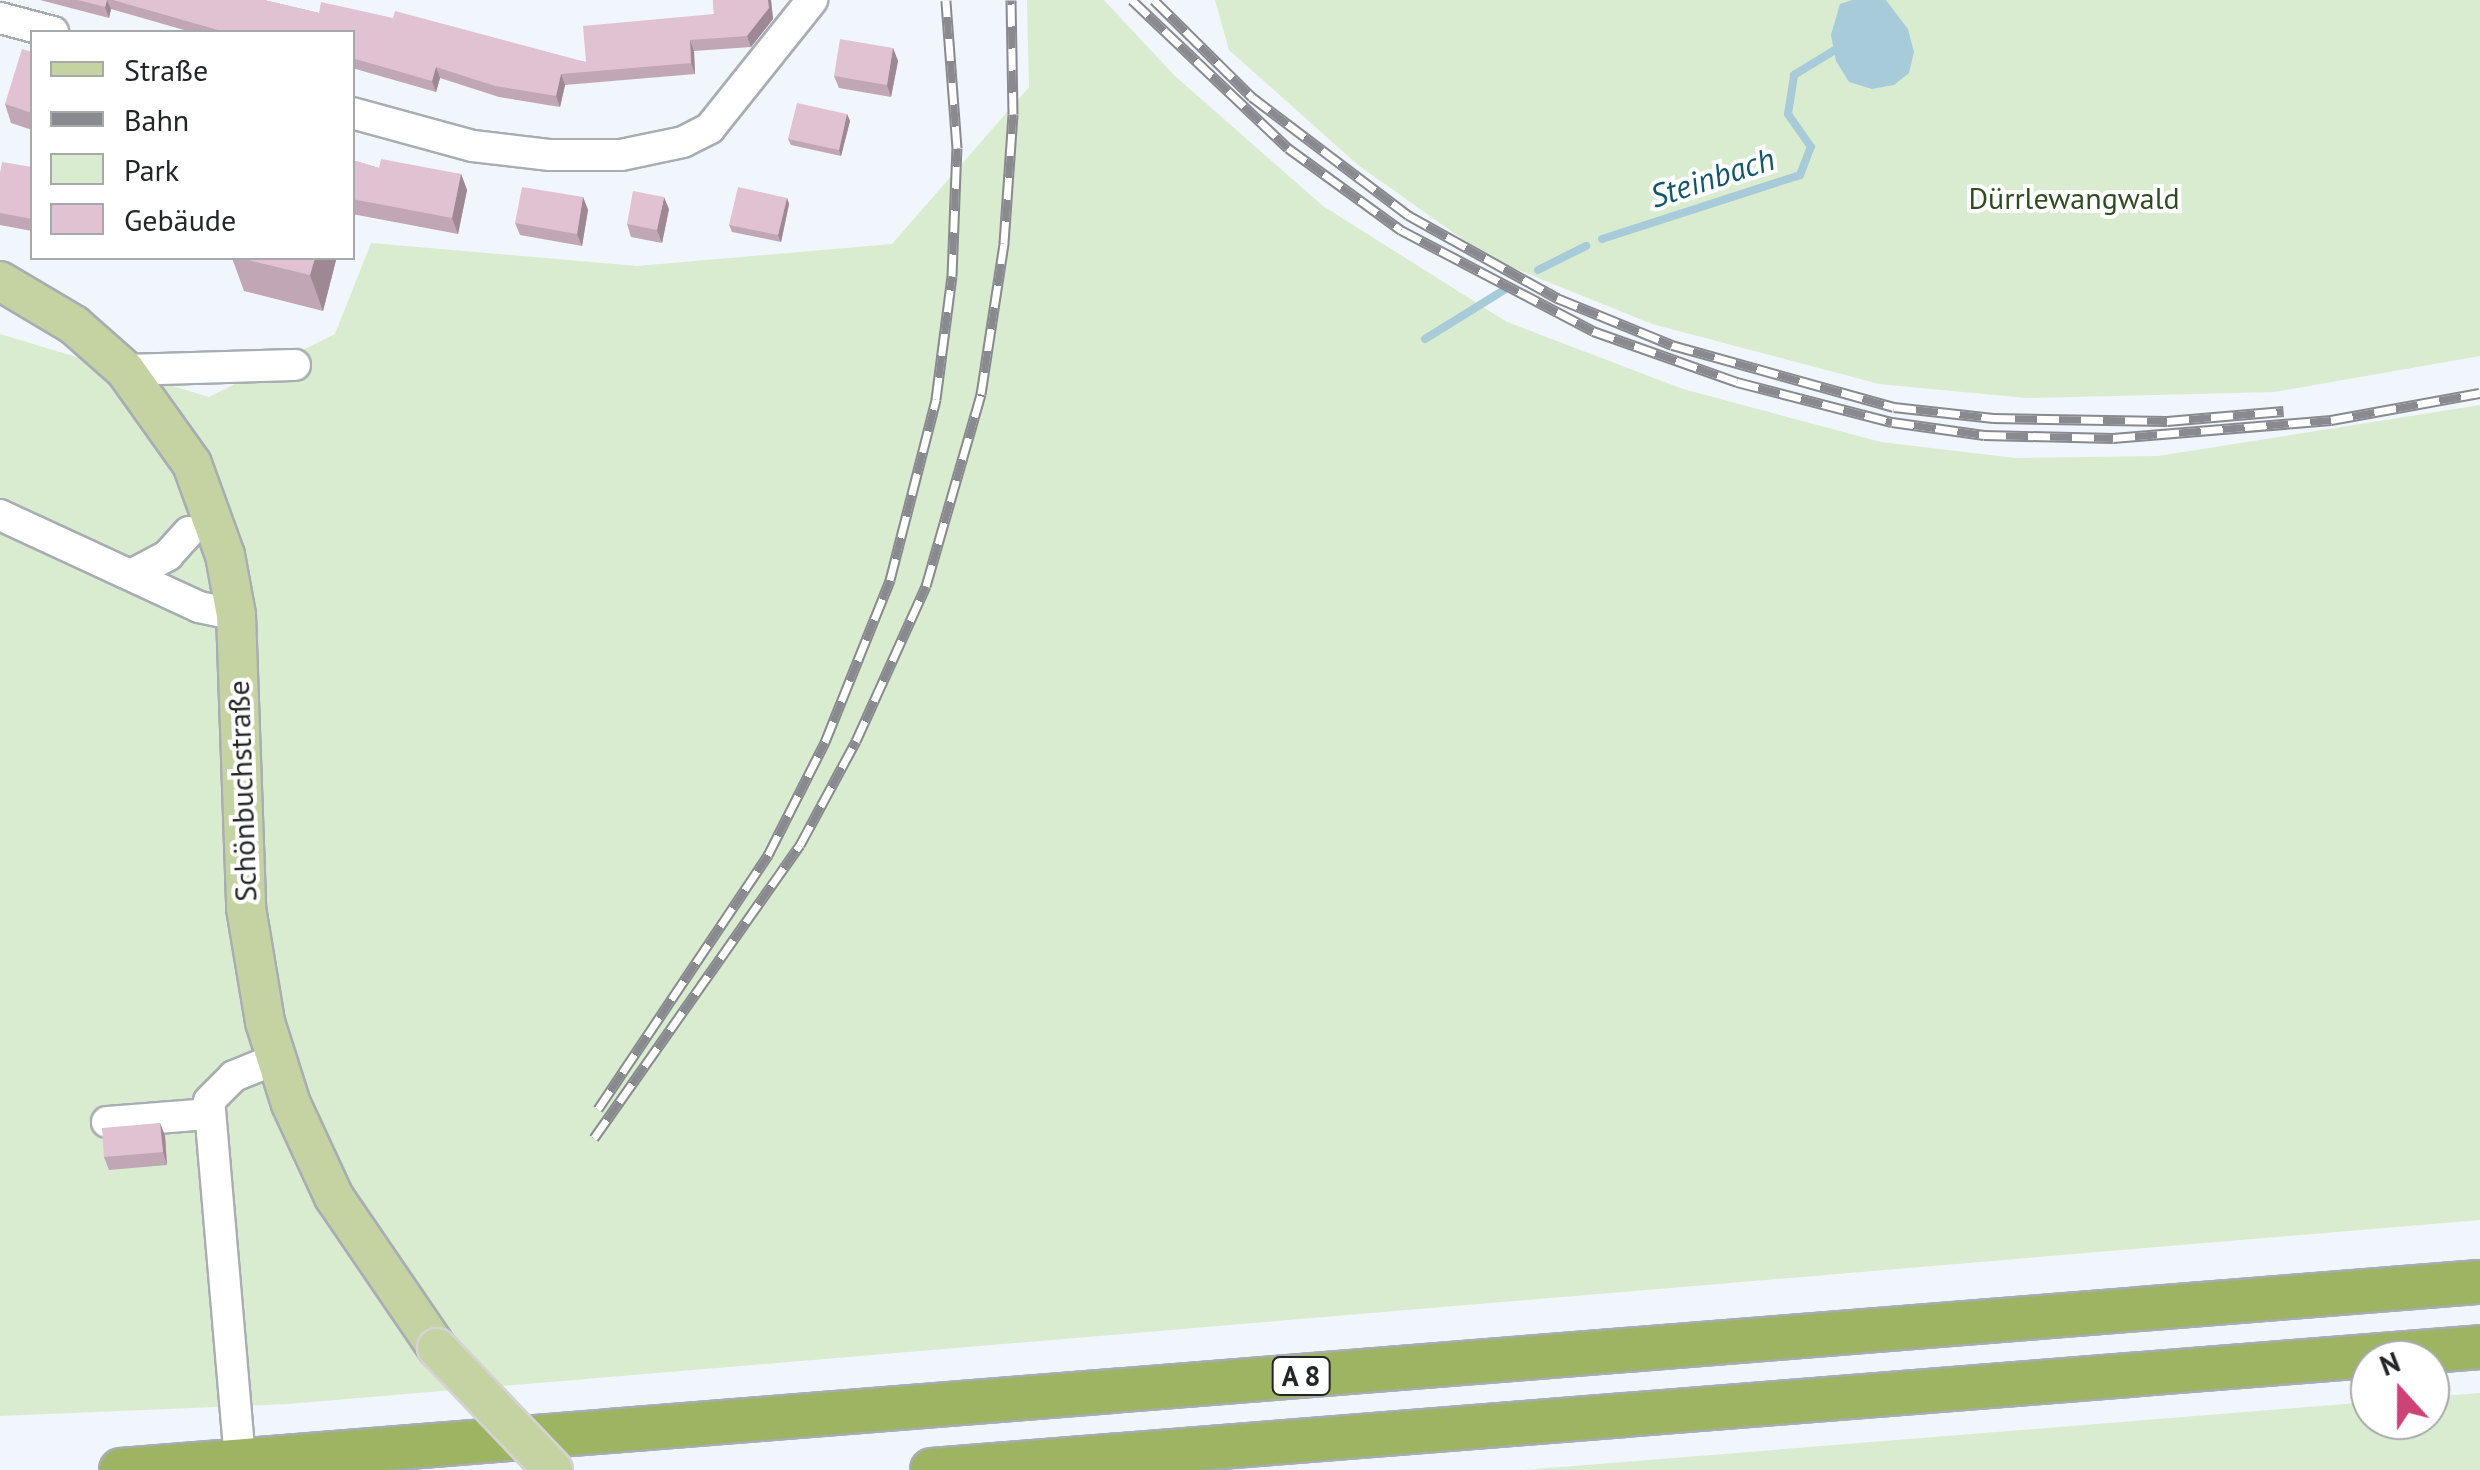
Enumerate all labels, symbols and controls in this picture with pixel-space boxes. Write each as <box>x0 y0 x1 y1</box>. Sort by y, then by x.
legend <box>30 30 355 260</box>
text: Straße <box>124 50 208 89</box>
text: Bahn <box>124 100 189 139</box>
water label: Steinbach <box>1645 139 1779 215</box>
text: Park <box>124 150 179 189</box>
park label: Dürrlewangwald <box>1968 180 2180 216</box>
text: Gebäude <box>124 200 236 239</box>
street label: Schönbuchstraße <box>220 680 264 902</box>
north arrow <box>2350 1340 2450 1440</box>
text: N <box>2375 1343 2405 1384</box>
road number: A 8 <box>1271 1353 1331 1399</box>

